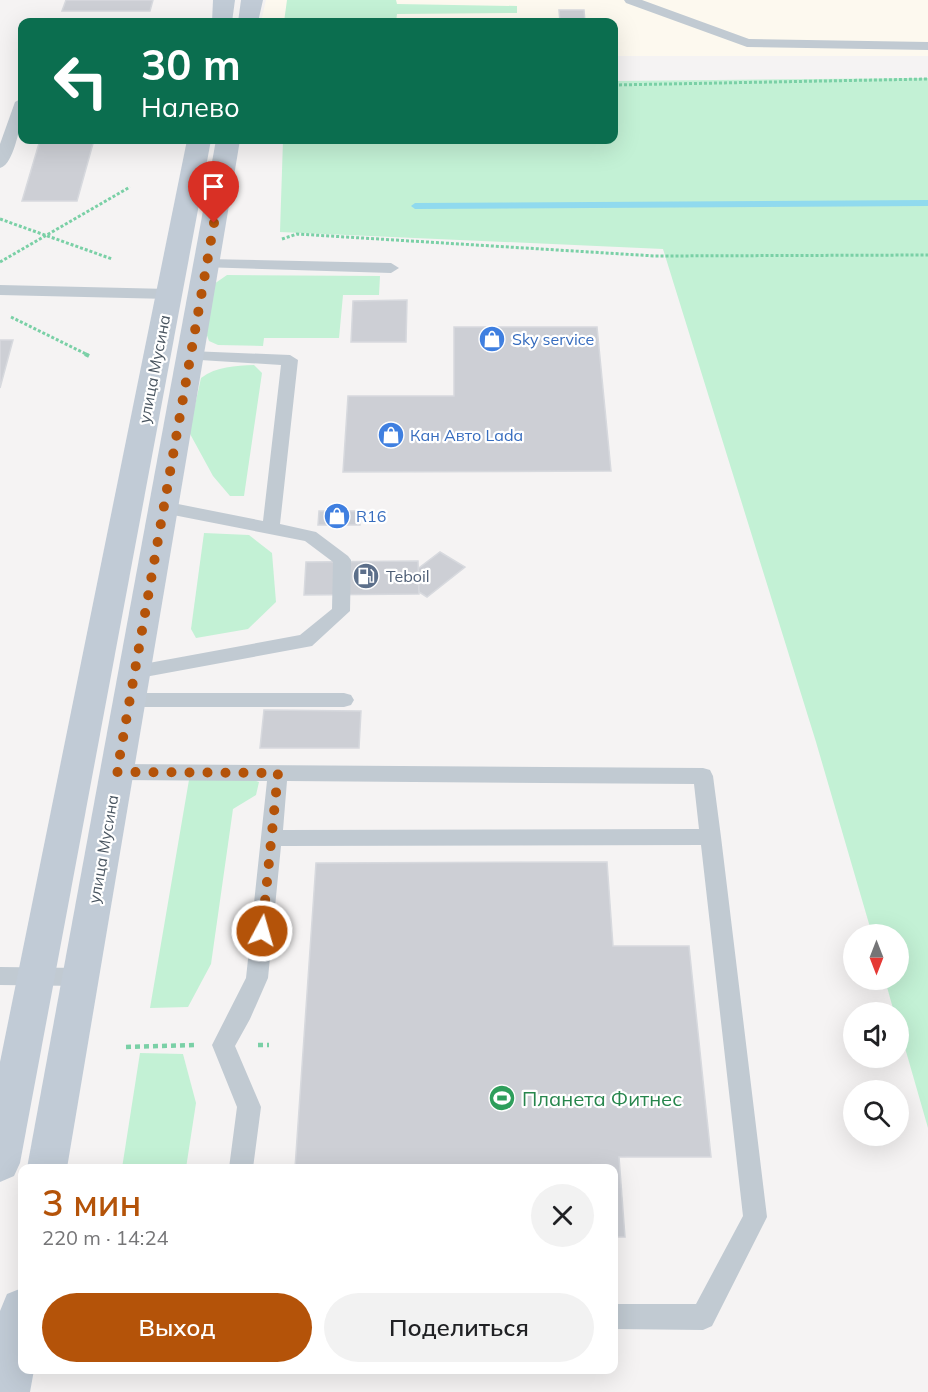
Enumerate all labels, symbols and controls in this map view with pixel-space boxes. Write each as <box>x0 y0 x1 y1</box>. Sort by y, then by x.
text: 30 m <box>141 38 241 91</box>
icon: left <box>42 42 120 120</box>
text: Налево <box>141 90 240 124</box>
pin <box>188 161 239 223</box>
icon: arrive <box>197 170 230 203</box>
street label: улица Мусина <box>134 313 174 425</box>
shop icon: Sky service <box>477 324 507 354</box>
place label: Sky service <box>512 329 594 349</box>
shop icon: Кан Авто Lada <box>376 420 406 450</box>
place label: Кан Авто Lada <box>410 425 523 445</box>
shop icon: R16 <box>322 501 352 531</box>
place label: R16 <box>356 506 386 526</box>
fuel station icon: Teboil <box>351 561 381 591</box>
place label: Teboil <box>386 566 430 586</box>
street label: улица Мусина <box>84 793 122 905</box>
position arrow <box>230 899 294 963</box>
north arrow <box>843 924 909 990</box>
map controls <box>843 924 909 1146</box>
button: sound <box>843 1002 909 1068</box>
button: search <box>843 1080 909 1146</box>
sports icon: Планета Фитнес <box>487 1083 517 1113</box>
place label: Планета Фитнес <box>522 1086 682 1111</box>
text: 3 мин <box>42 1180 141 1225</box>
button: close <box>531 1184 594 1247</box>
text: 220 m · 14:24 <box>42 1225 168 1250</box>
button: Выход <box>42 1293 312 1362</box>
button: Поделиться <box>324 1293 594 1362</box>

